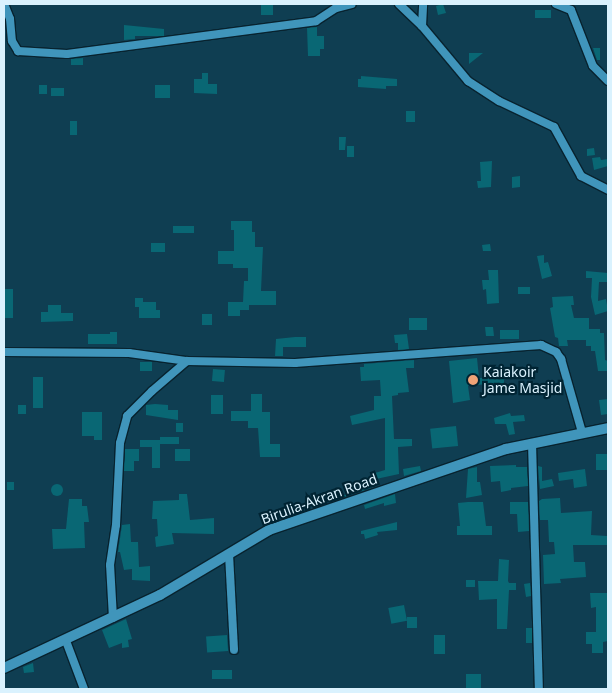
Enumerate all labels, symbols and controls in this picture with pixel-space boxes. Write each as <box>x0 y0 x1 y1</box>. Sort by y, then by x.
place label: Kaiakoir Jame Masjid <box>483 364 562 397</box>
marker: Kaiakoir Jame Masjid <box>467 374 479 386</box>
street label: Birulia-Akran Road <box>259 470 379 528</box>

